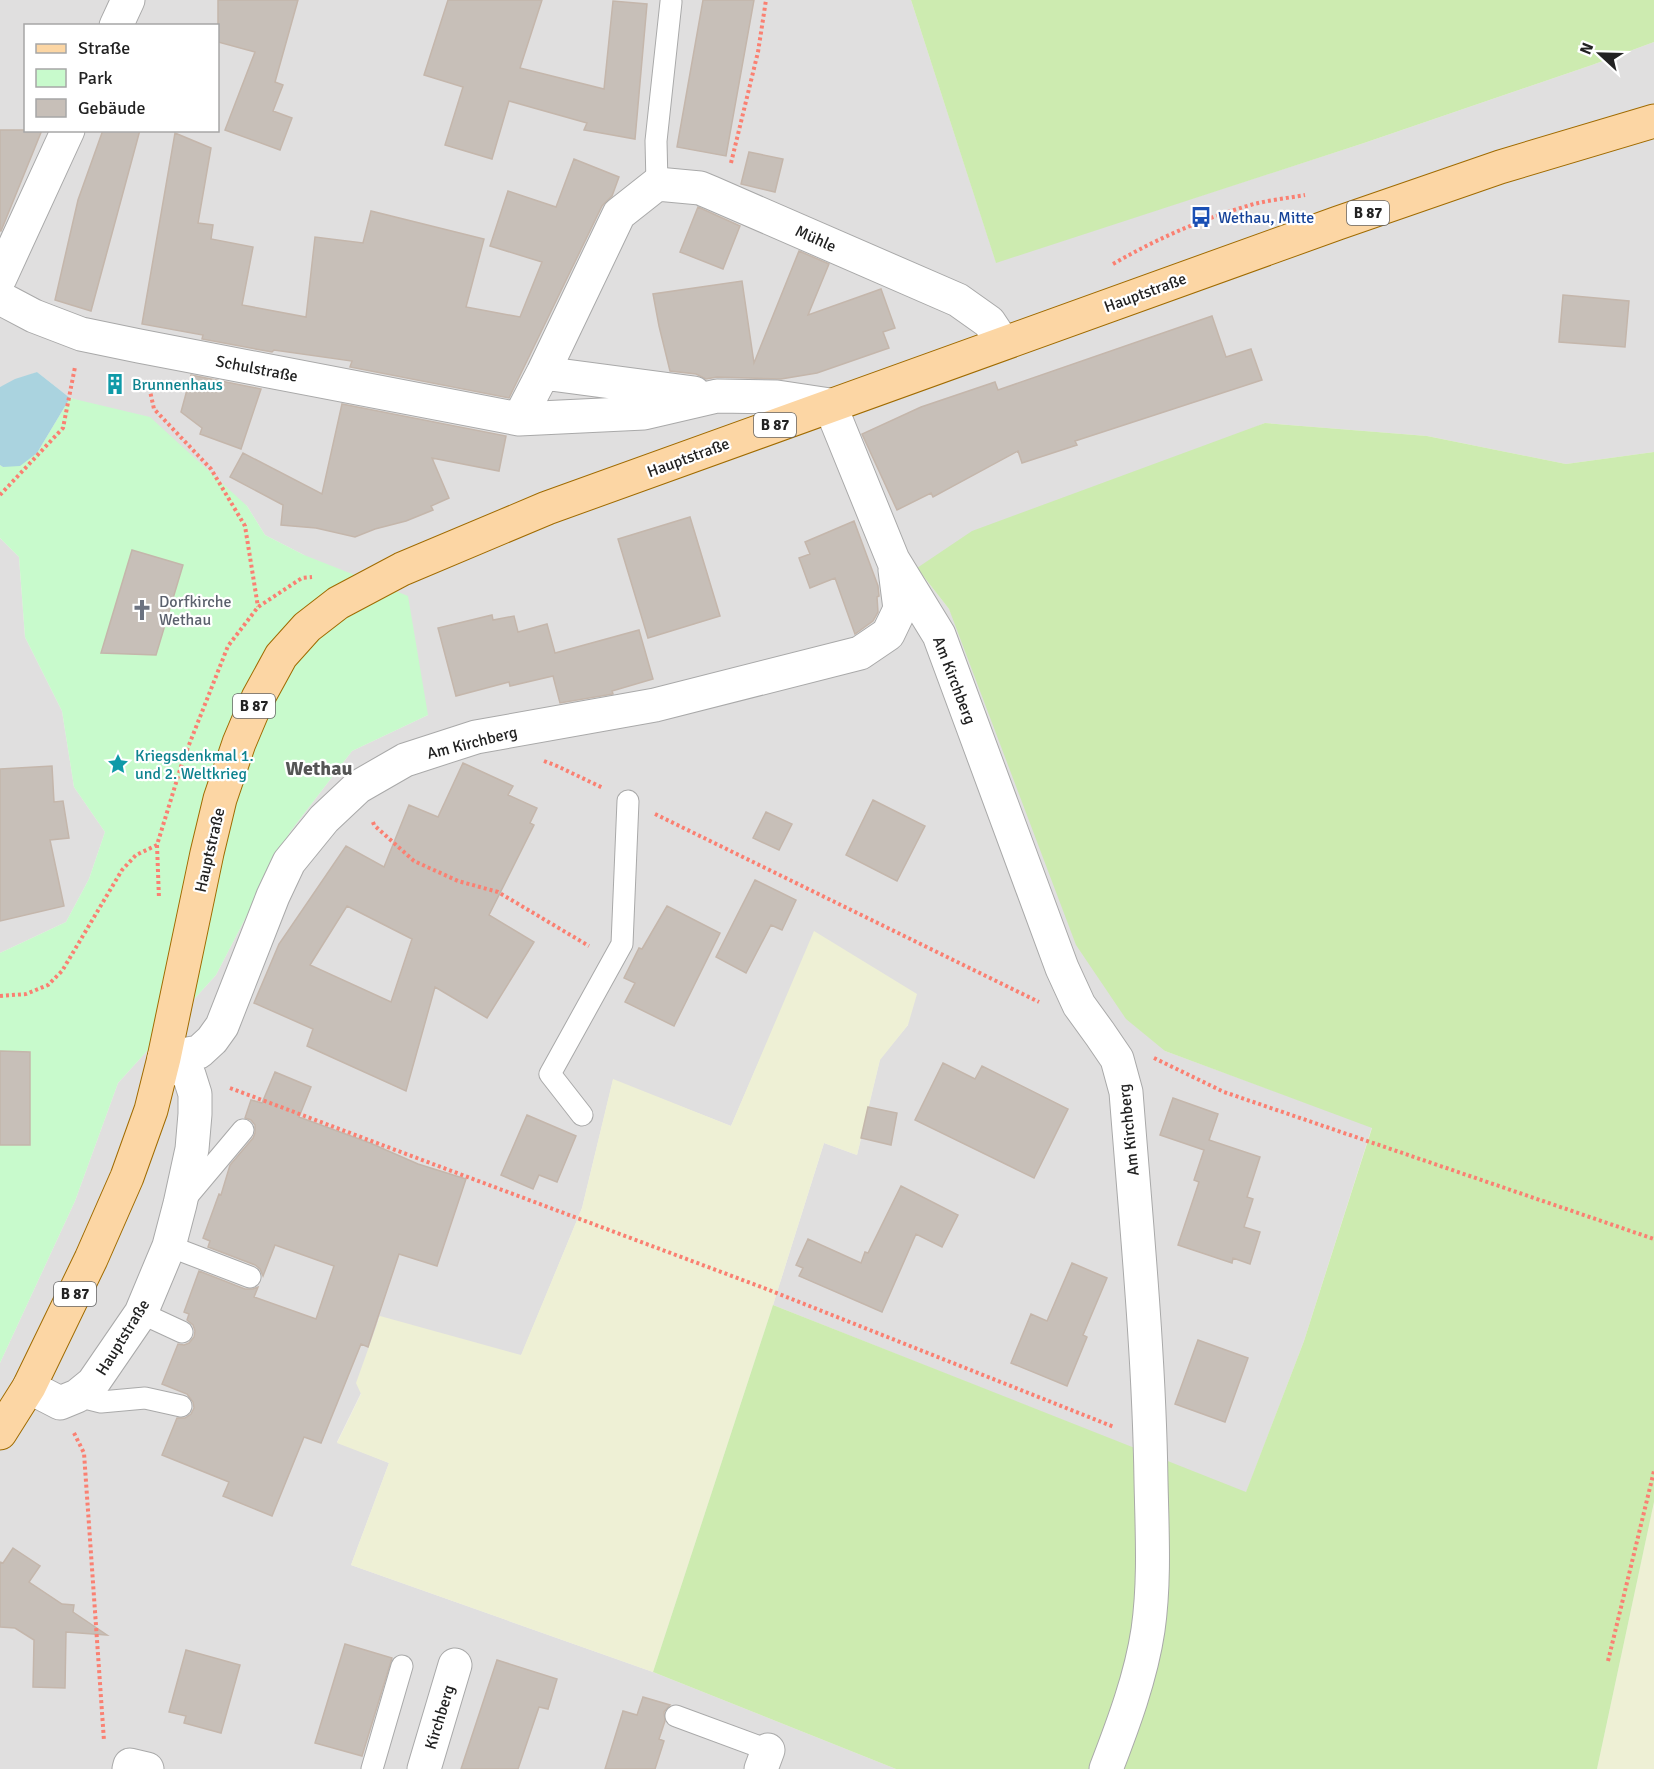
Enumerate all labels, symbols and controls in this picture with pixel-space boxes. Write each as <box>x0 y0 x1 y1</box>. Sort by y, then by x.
legend <box>24 24 219 132</box>
north arrow <box>1570 24 1630 84</box>
text: Straße <box>78 37 130 59</box>
text: N <box>1576 40 1598 58</box>
text: Park <box>78 67 113 89</box>
text: Gebäude <box>78 97 146 119</box>
road number: B 87 <box>1347 201 1389 225</box>
bus stop icon: Wethau, Mitte <box>1189 205 1213 229</box>
place label: Wethau, Mitte <box>1218 208 1314 228</box>
street label: Mühle <box>792 221 839 257</box>
street label: Hauptstraße <box>1101 269 1189 317</box>
street label: Schulstraße <box>214 351 300 387</box>
building icon: Brunnenhaus <box>103 372 127 396</box>
place label: Brunnenhaus <box>132 375 223 395</box>
road number: B 87 <box>754 413 796 437</box>
street label: Hauptstraße <box>644 434 732 482</box>
place label: Dorfkirche Wethau <box>159 592 232 630</box>
church icon: Dorfkirche Wethau <box>130 598 154 622</box>
street label: Am Kirchberg <box>928 634 980 727</box>
road number: B 87 <box>233 694 275 718</box>
street label: Am Kirchberg <box>425 722 519 764</box>
place label: Kriegsdenkmal 1. und 2. Weltkrieg <box>135 746 254 784</box>
place icon: Kriegsdenkmal 1. und 2. Weltkrieg <box>106 752 130 776</box>
district label: Wethau <box>286 756 352 781</box>
street label: Hauptstraße <box>191 806 229 895</box>
street label: Am Kirchberg <box>1114 1083 1144 1177</box>
road number: B 87 <box>54 1282 96 1306</box>
street label: Hauptstraße <box>92 1296 154 1379</box>
street label: Kirchberg <box>421 1683 459 1752</box>

